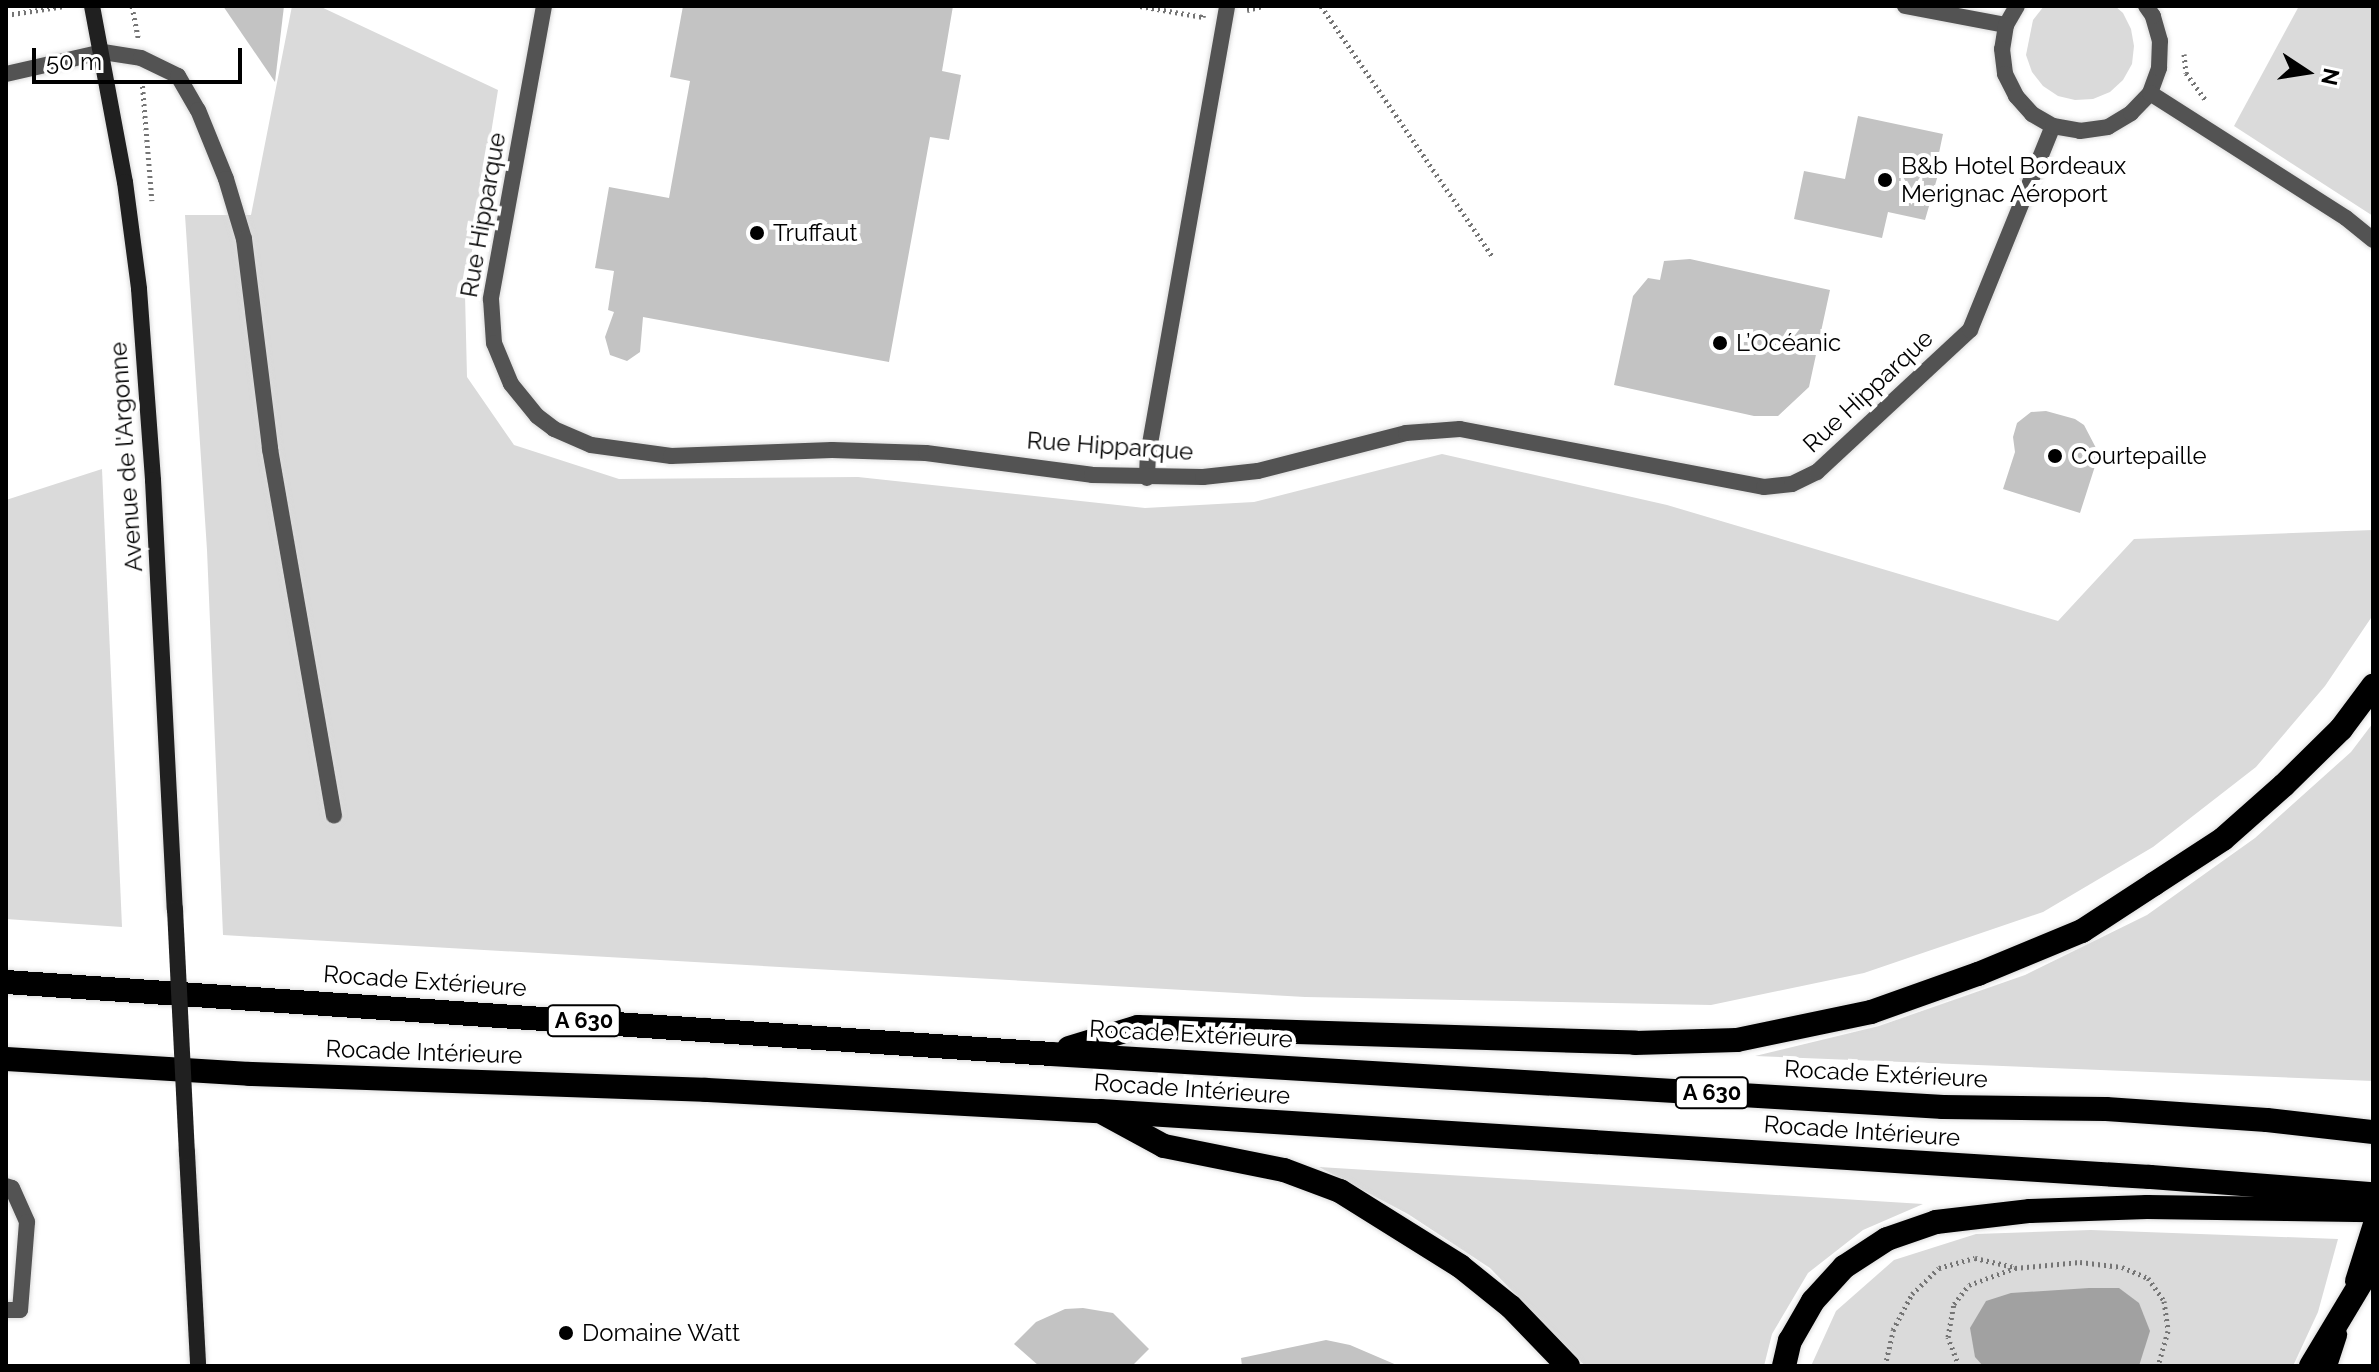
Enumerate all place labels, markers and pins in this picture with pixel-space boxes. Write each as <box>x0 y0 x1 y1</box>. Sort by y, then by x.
place label: B&b Hotel Bordeaux Merignac Aéroport <box>1901 152 2127 208</box>
marker: B&b Hotel Bordeaux Merignac Aéroport <box>1876 171 1894 189</box>
place label: Truffaut <box>773 219 857 247</box>
marker: Truffaut <box>748 224 766 242</box>
place label: L’Océanic <box>1736 329 1841 357</box>
marker: L’Océanic <box>1711 334 1729 352</box>
place label: Courtepaille <box>2071 442 2207 470</box>
marker: Courtepaille <box>2046 447 2064 465</box>
place label: Domaine Watt <box>582 1319 741 1347</box>
marker: Domaine Watt <box>557 1324 575 1342</box>

